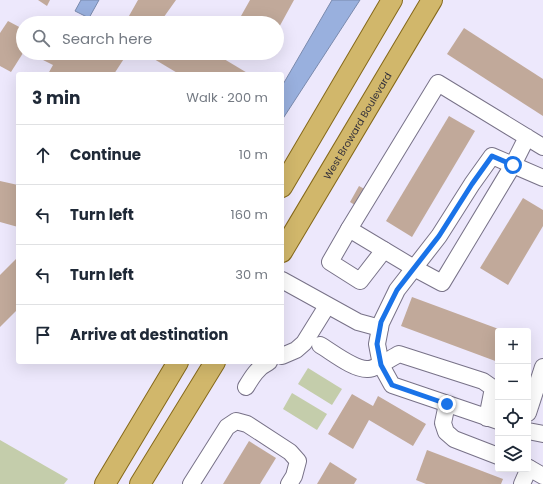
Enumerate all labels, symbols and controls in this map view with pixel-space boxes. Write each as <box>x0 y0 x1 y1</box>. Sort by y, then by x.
search box <box>16 16 284 60</box>
icon: search <box>30 27 52 49</box>
text: Search here <box>62 28 152 49</box>
street label: West Broward Boulevard <box>320 69 395 182</box>
text: 3 min <box>32 86 80 110</box>
text: Walk · 200 m <box>186 88 268 107</box>
icon: ahead <box>32 144 54 166</box>
text: Continue <box>70 144 141 165</box>
text: 10 m <box>239 145 268 164</box>
route start <box>504 156 522 174</box>
icon: left <box>32 204 54 226</box>
text: Turn left <box>70 204 134 225</box>
text: 160 m <box>231 205 268 224</box>
icon: left <box>32 264 54 286</box>
text: Turn left <box>70 264 134 285</box>
text: 30 m <box>235 265 268 284</box>
icon: arrive <box>32 324 54 346</box>
text: Arrive at destination <box>70 324 228 345</box>
map controls <box>495 328 531 472</box>
button: + <box>495 328 531 364</box>
button: − <box>495 364 531 400</box>
route end <box>438 395 456 413</box>
button: locate <box>495 400 531 436</box>
button: layers <box>495 436 531 472</box>

